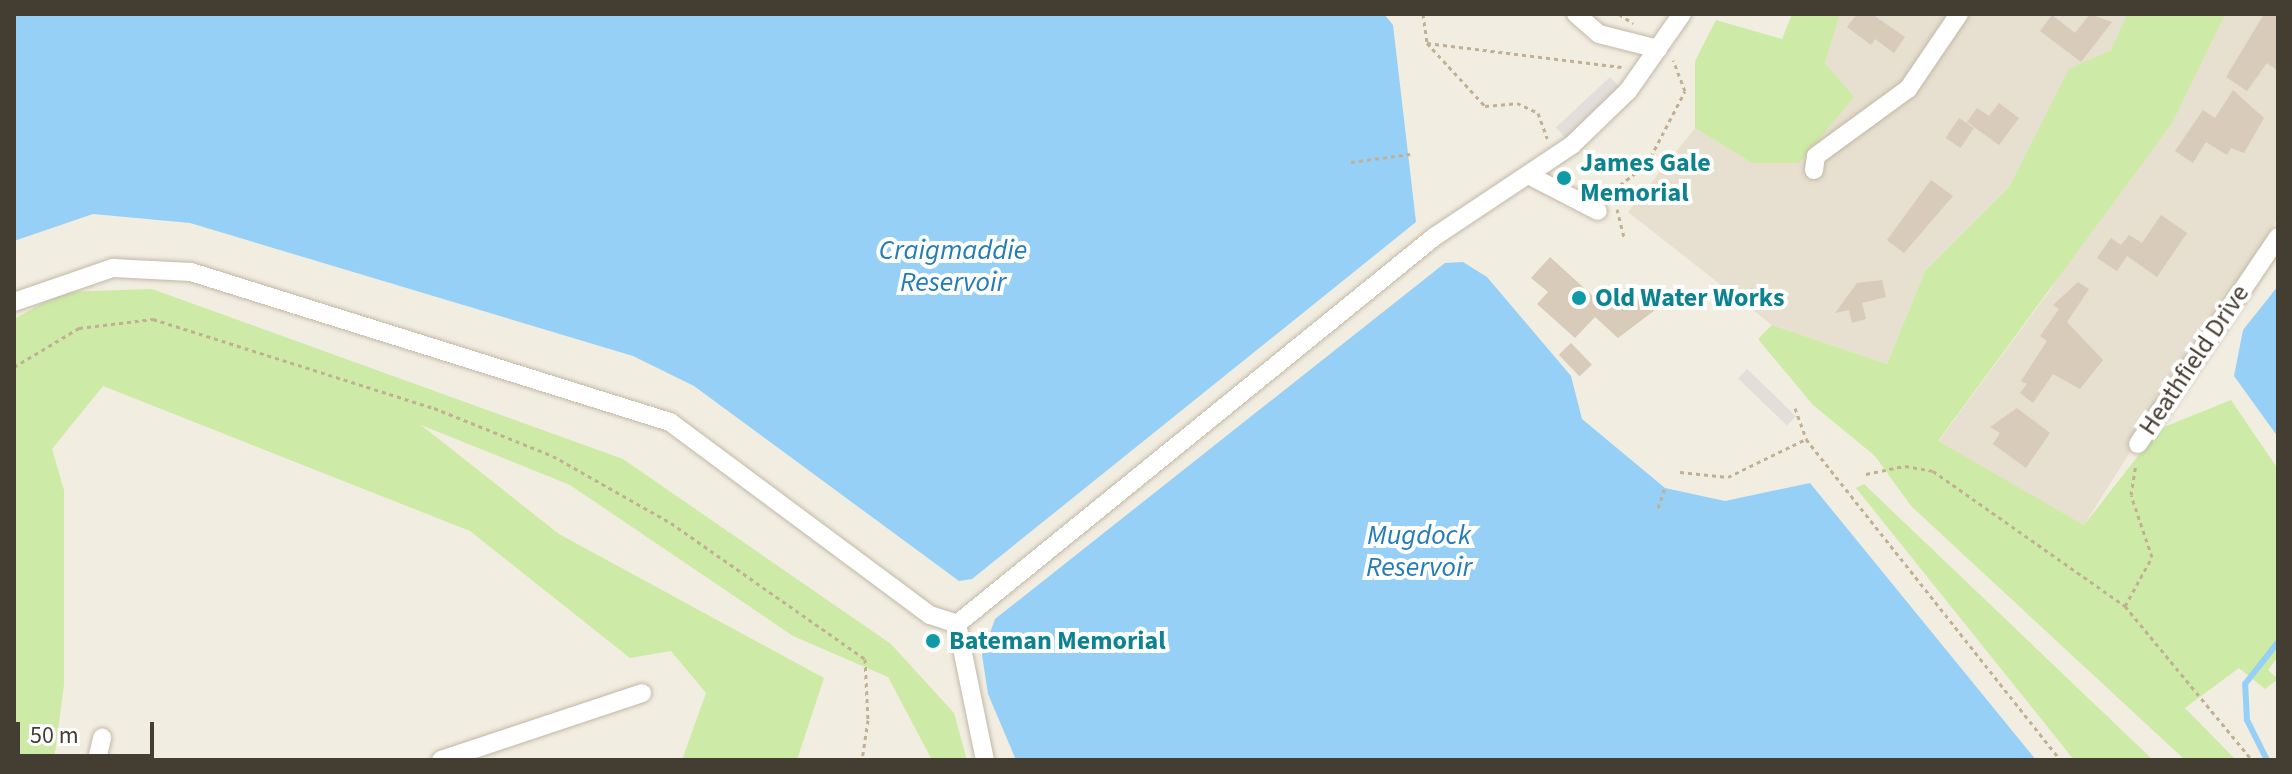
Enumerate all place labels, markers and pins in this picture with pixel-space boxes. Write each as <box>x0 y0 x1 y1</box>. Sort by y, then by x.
place label: James Gale Memorial <box>1580 147 1711 208</box>
marker: James Gale Memorial <box>1555 169 1573 187</box>
place label: Old Water Works <box>1595 282 1785 314</box>
marker: Old Water Works <box>1570 289 1588 307</box>
place label: Bateman Memorial <box>949 625 1166 657</box>
marker: Bateman Memorial <box>924 632 942 650</box>

